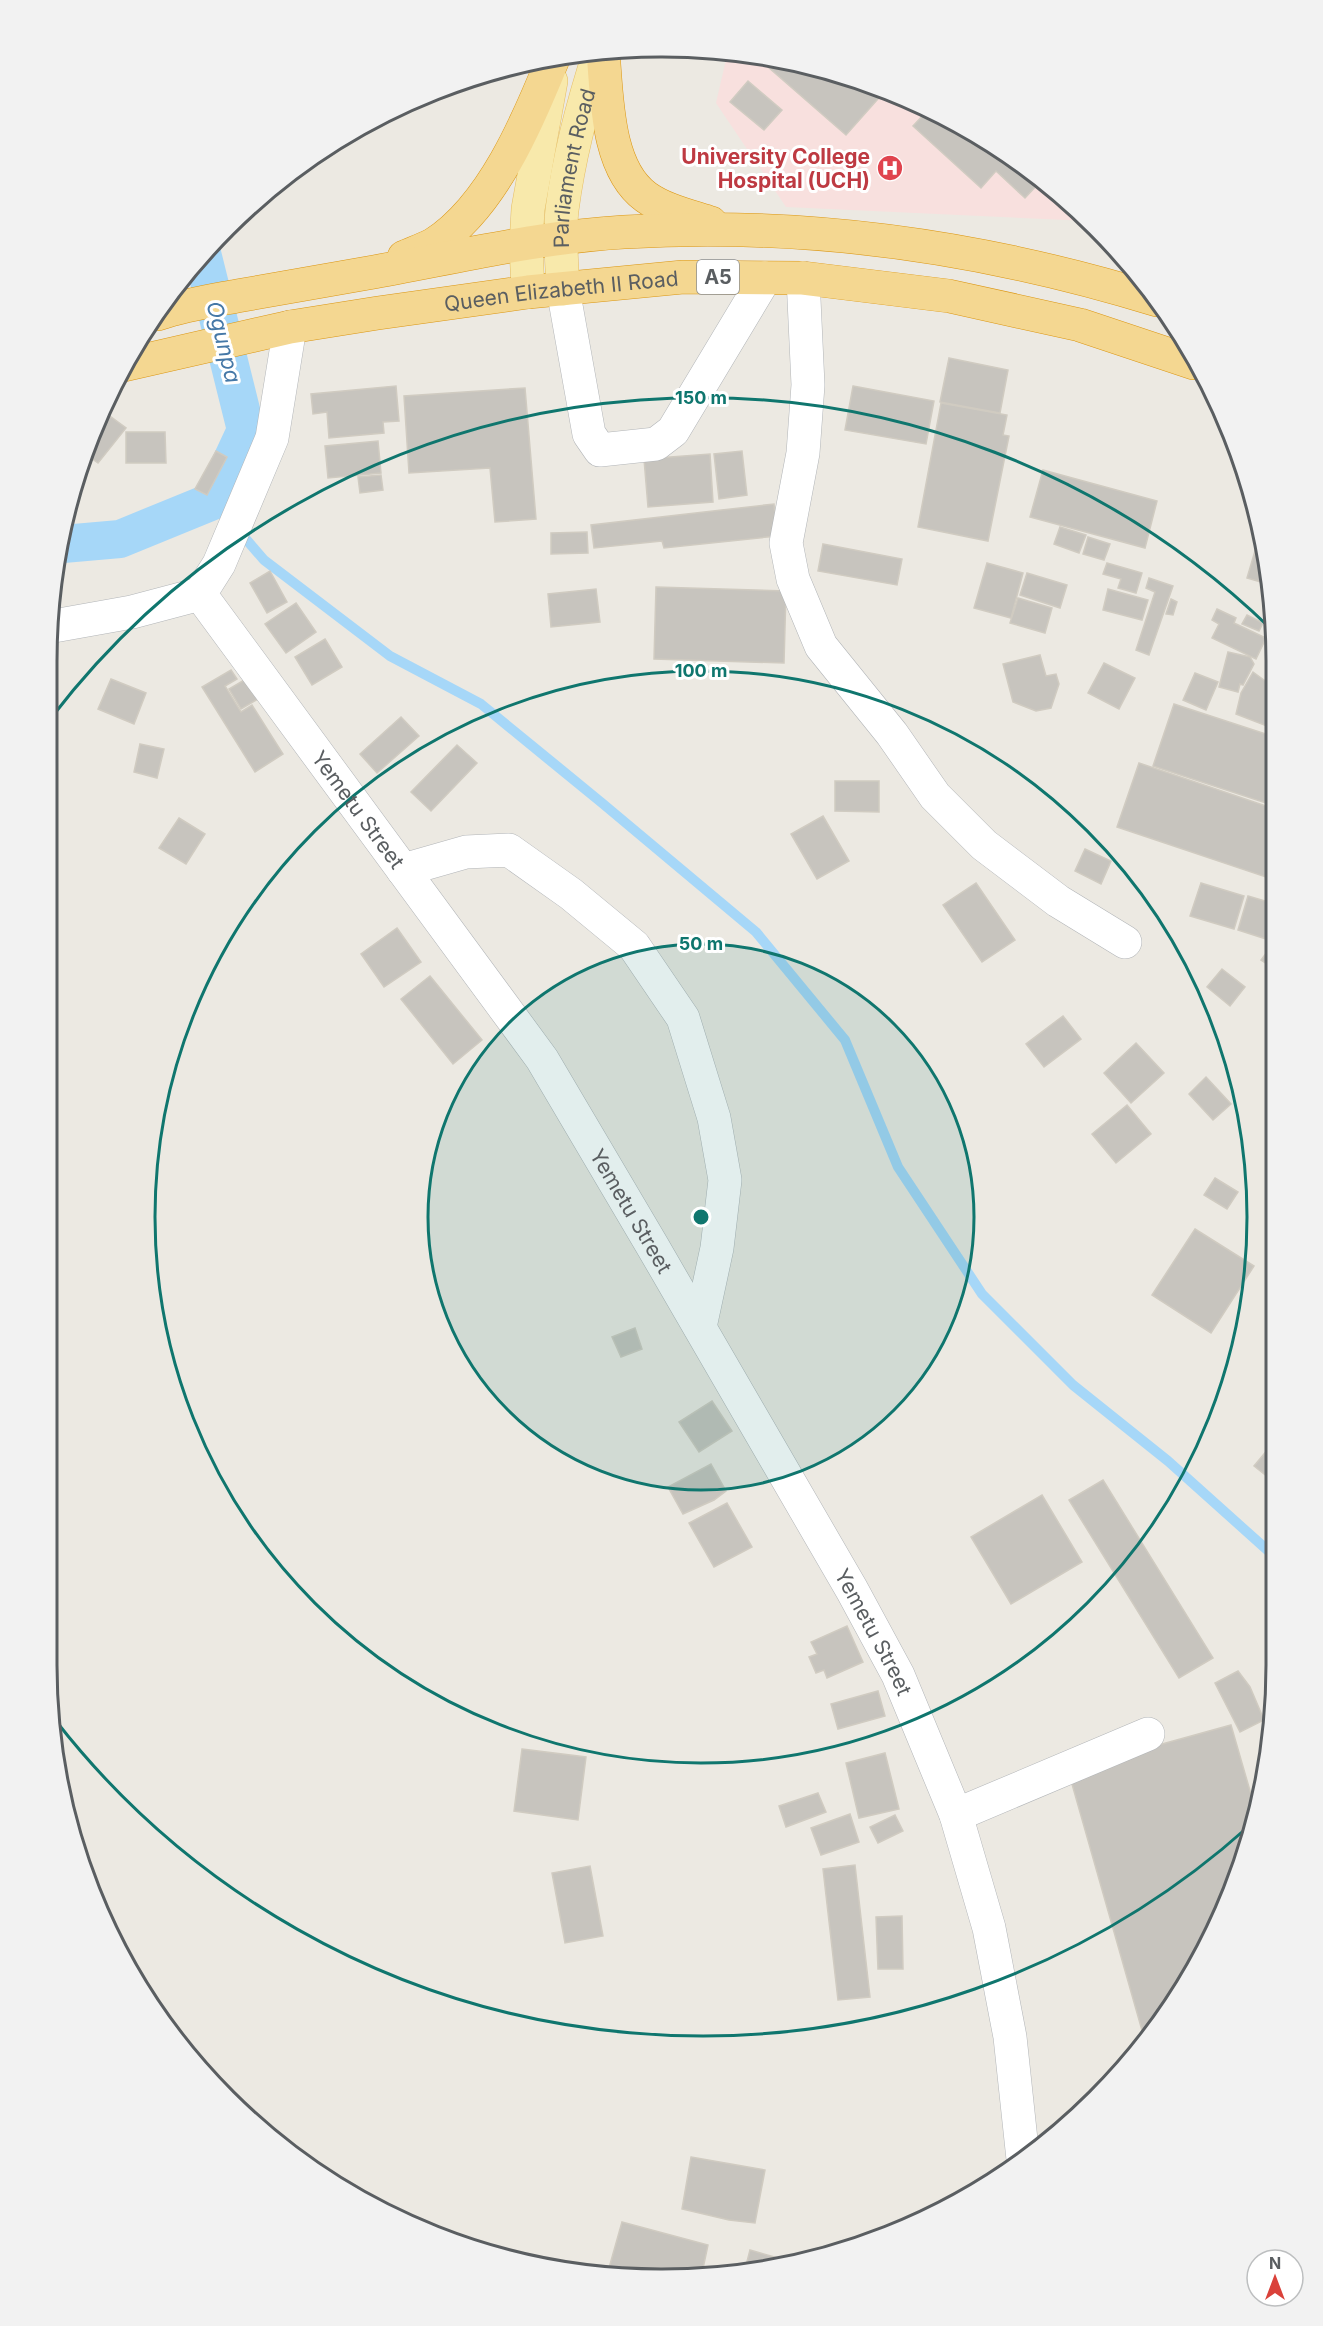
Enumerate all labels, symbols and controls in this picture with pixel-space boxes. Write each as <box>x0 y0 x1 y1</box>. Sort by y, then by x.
street label: Parliament Road <box>548 86 600 248</box>
place label: University College Hospital (UCH) <box>681 144 870 193</box>
hospital icon: University College Hospital (UCH) <box>875 153 905 183</box>
road number: A5 <box>697 260 739 294</box>
street label: Queen Elizabeth II Road <box>442 265 679 316</box>
water label: Ogunpa <box>201 298 247 386</box>
text: 150 m <box>675 387 727 408</box>
text: 100 m <box>675 660 727 681</box>
street label: Yemetu Street <box>307 746 410 873</box>
text: 50 m <box>679 933 723 954</box>
street label: Yemetu Street <box>585 1144 678 1277</box>
centre of rings <box>691 1207 711 1227</box>
street label: Yemetu Street <box>830 1564 917 1699</box>
north arrow <box>1245 2248 1305 2308</box>
text: N <box>1269 2253 1281 2273</box>

